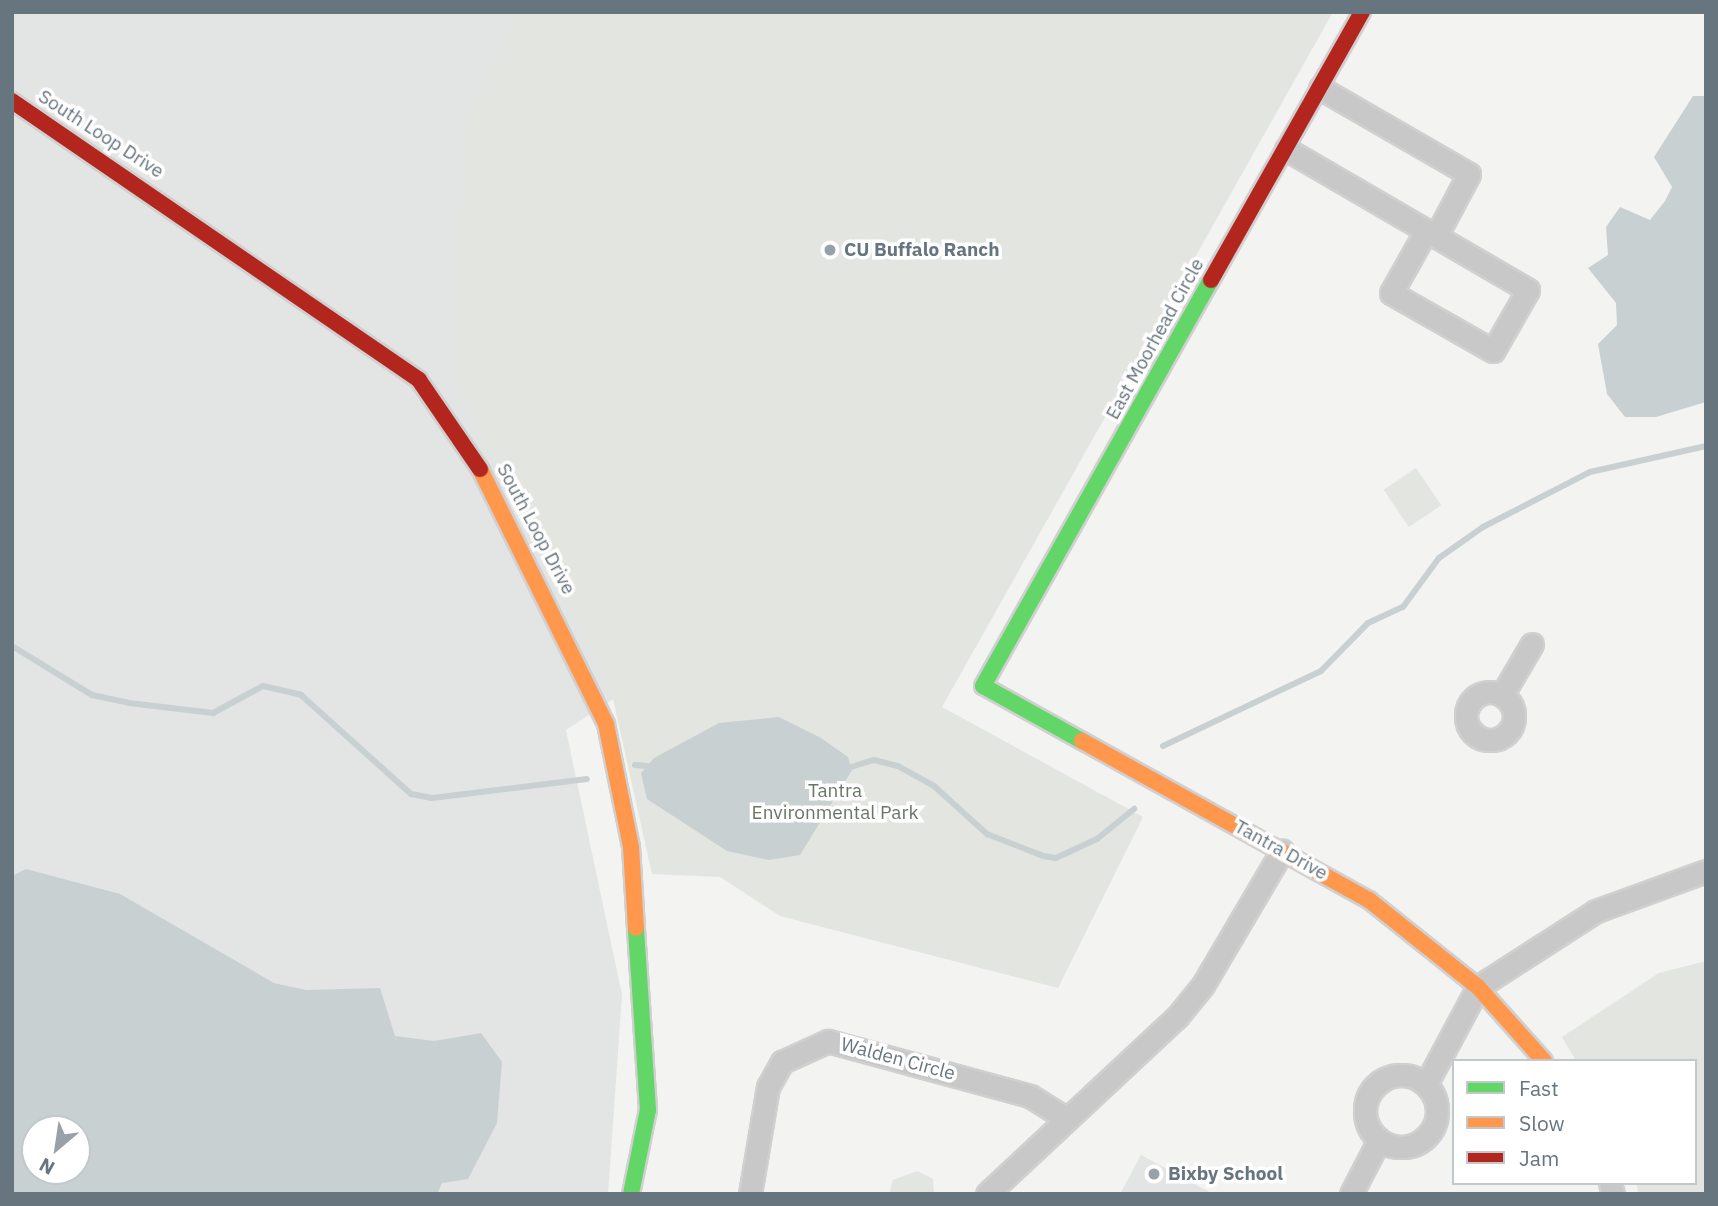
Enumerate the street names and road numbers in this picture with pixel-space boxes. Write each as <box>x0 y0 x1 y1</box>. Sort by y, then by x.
street label: South Loop Drive <box>34 85 168 183</box>
street label: East Moorhead Circle <box>1101 254 1209 424</box>
street label: South Loop Drive <box>492 460 580 598</box>
street label: Tantra Drive <box>1231 815 1331 885</box>
street label: Walden Circle <box>838 1033 958 1085</box>

